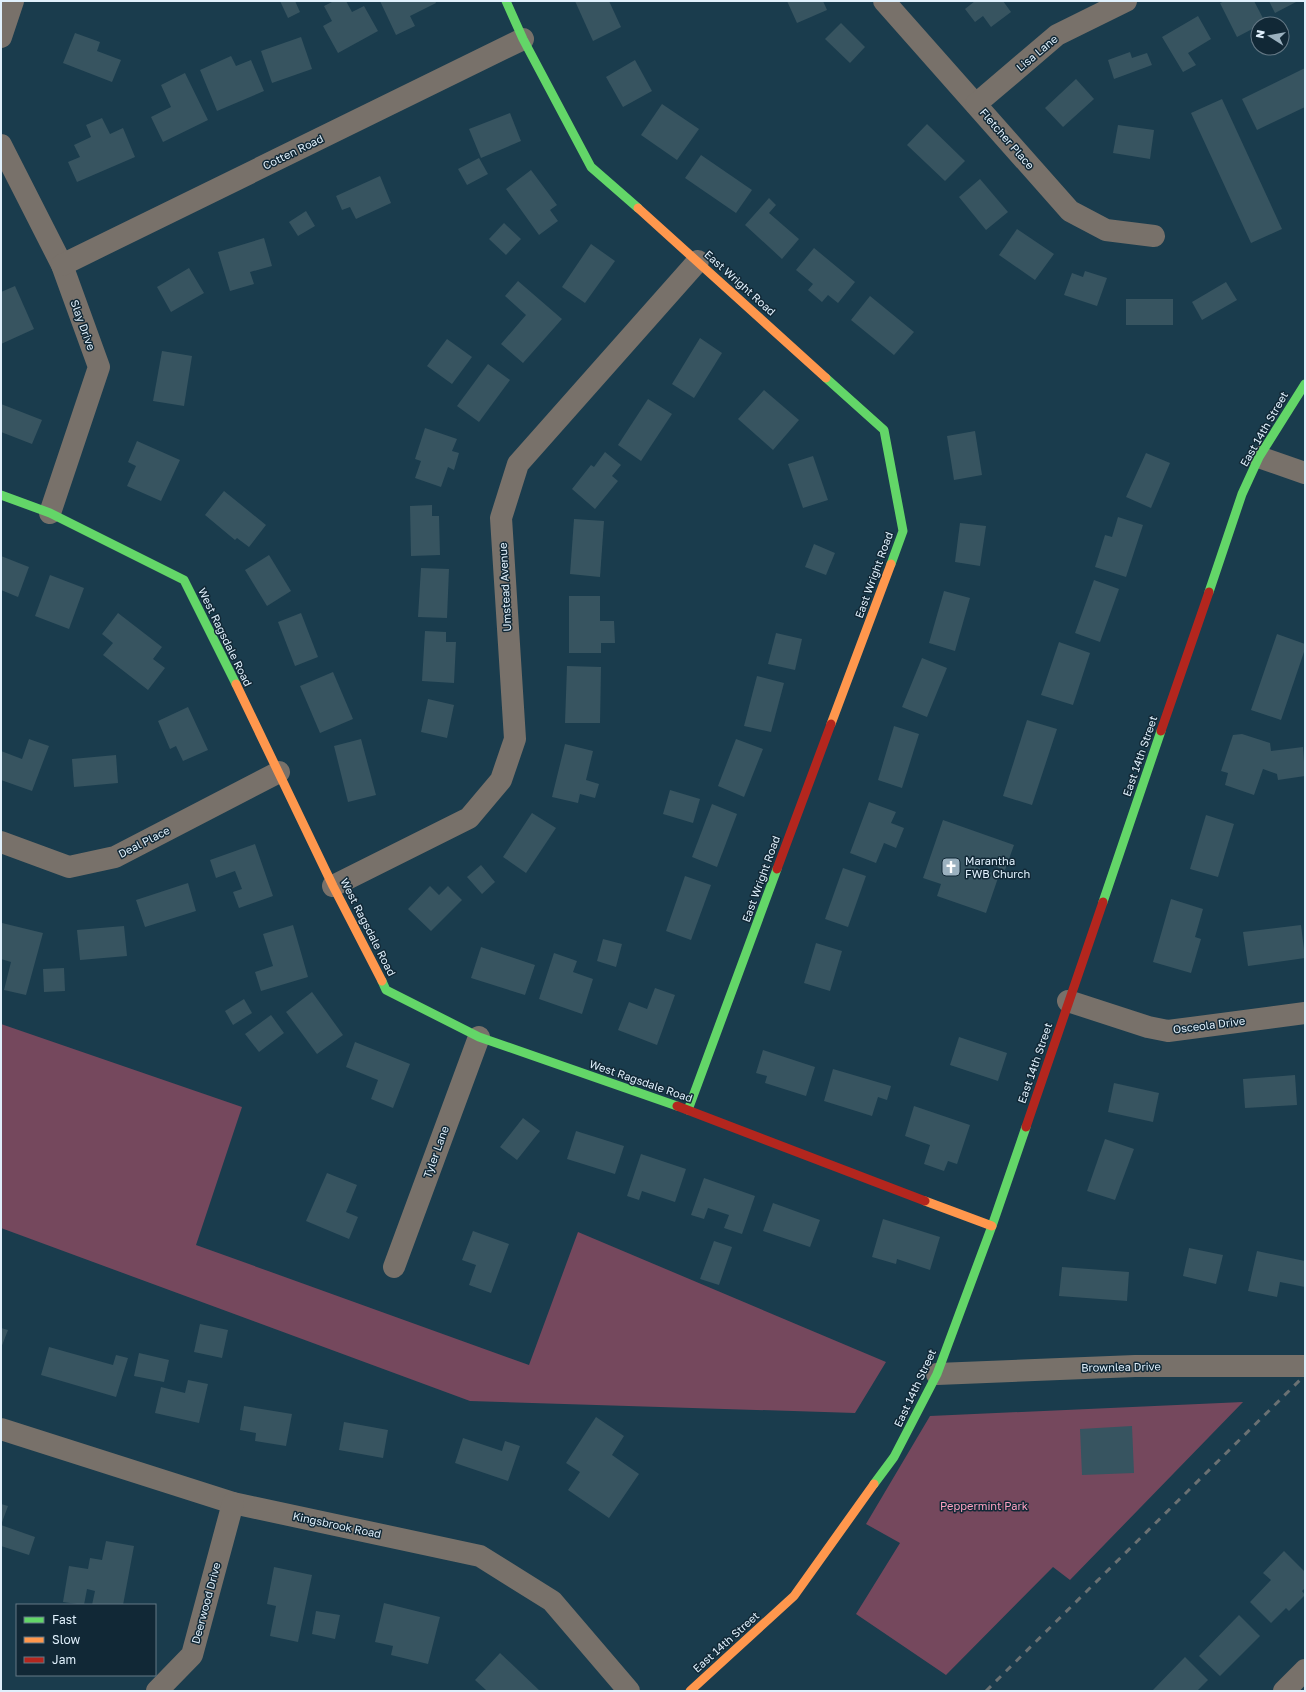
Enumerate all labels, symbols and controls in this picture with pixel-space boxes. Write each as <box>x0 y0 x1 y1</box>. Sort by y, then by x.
north arrow <box>1250 16 1290 56</box>
text: N <box>1253 29 1267 39</box>
street label: Lisa Lane <box>1013 32 1060 74</box>
street label: Fletcher Place <box>977 106 1037 172</box>
street label: Cotten Road <box>260 131 325 172</box>
street label: East Wright Road <box>702 247 778 318</box>
street label: Slay Drive <box>68 298 99 352</box>
street label: East 14th Street <box>1237 389 1290 469</box>
street label: East Wright Road <box>852 530 895 620</box>
street label: Umstead Avenue <box>496 542 513 632</box>
street label: West Ragsdale Road <box>196 585 255 688</box>
street label: East 14th Street <box>1120 714 1159 798</box>
street label: Deal Place <box>116 823 172 860</box>
street label: East Wright Road <box>739 834 782 924</box>
place label: Marantha FWB Church <box>965 854 1030 880</box>
church icon: Marantha FWB Church <box>940 856 962 878</box>
street label: West Ragsdale Road <box>338 876 399 978</box>
street label: Osceola Drive <box>1172 1014 1246 1035</box>
street label: East 14th Street <box>1015 1021 1054 1105</box>
street label: West Ragsdale Road <box>588 1057 694 1104</box>
street label: Tyler Lane <box>420 1124 451 1180</box>
street label: East 14th Street <box>891 1347 938 1429</box>
street label: Brownlea Drive <box>1081 1359 1161 1374</box>
park label: Peppermint Park <box>940 1499 1028 1512</box>
street label: Kingsbrook Road <box>292 1509 382 1540</box>
street label: Deerwood Drive <box>188 1561 223 1645</box>
legend <box>16 1604 156 1676</box>
street label: East 14th Street <box>690 1609 761 1675</box>
text: Fast <box>52 1612 77 1627</box>
text: Slow <box>52 1632 80 1647</box>
text: Jam <box>52 1652 76 1667</box>

